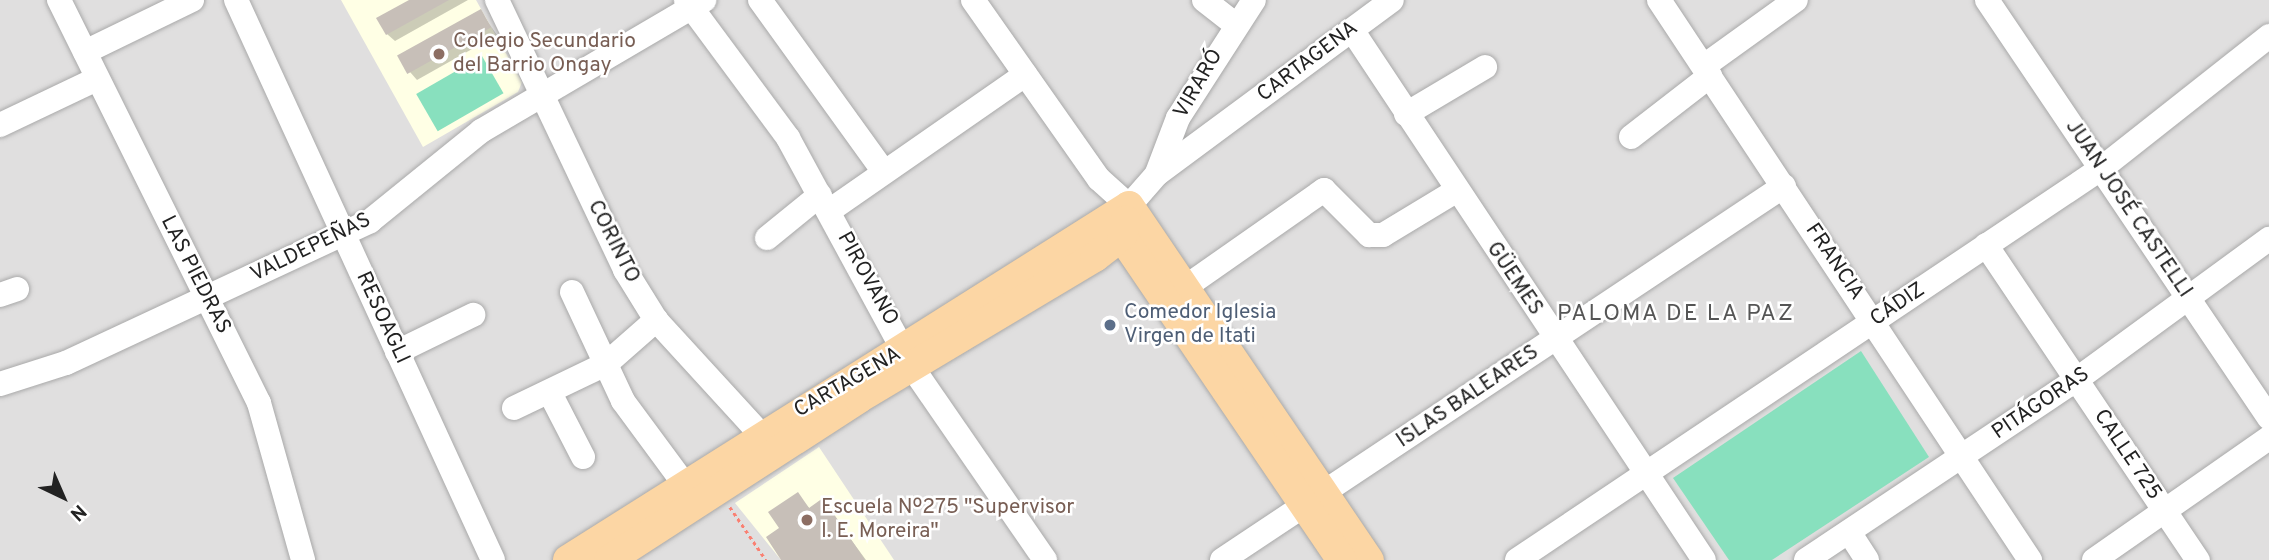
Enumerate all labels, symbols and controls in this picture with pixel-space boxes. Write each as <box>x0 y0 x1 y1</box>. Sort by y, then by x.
street label: CARTAGENA <box>1253 16 1363 108</box>
place label: Colegio Secundario del Barrio Ongay <box>453 29 636 79</box>
street label: VIRARÓ <box>1169 45 1229 123</box>
marker: Colegio Secundario del Barrio Ongay <box>431 46 447 62</box>
street label: JUAN JOSÉ CASTELLI <box>2059 115 2197 303</box>
street label: CORINTO <box>581 196 645 288</box>
street label: VALDEPEÑAS <box>247 208 375 288</box>
street label: LAS PIEDRAS <box>154 212 236 338</box>
street label: FRANCIA <box>1799 219 1869 305</box>
street label: PIROVANO <box>831 228 903 330</box>
street label: GÜEMES <box>1480 238 1548 320</box>
street label: RESOAGLI <box>350 268 414 368</box>
street label: CÁDIZ <box>1866 278 1930 332</box>
place label: Comedor Iglesia Virgen de Itati <box>1124 300 1276 350</box>
district label: PALOMA DE LA PAZ <box>1558 301 1794 329</box>
marker: Comedor Iglesia Virgen de Itati <box>1102 317 1118 333</box>
street label: ISLAS BALEARES <box>1392 340 1544 454</box>
street label: CARTAGENA <box>790 342 906 424</box>
street label: PITÁGORAS <box>1988 362 2094 446</box>
street label: CALLE 725 <box>2087 405 2167 505</box>
north arrow <box>28 462 98 532</box>
place label: Escuela Nº275 "Supervisor I. E. Moreira" <box>821 495 1074 545</box>
text: N <box>64 499 91 525</box>
marker: Escuela Nº275 "Supervisor I. E. Moreira" <box>799 512 815 528</box>

